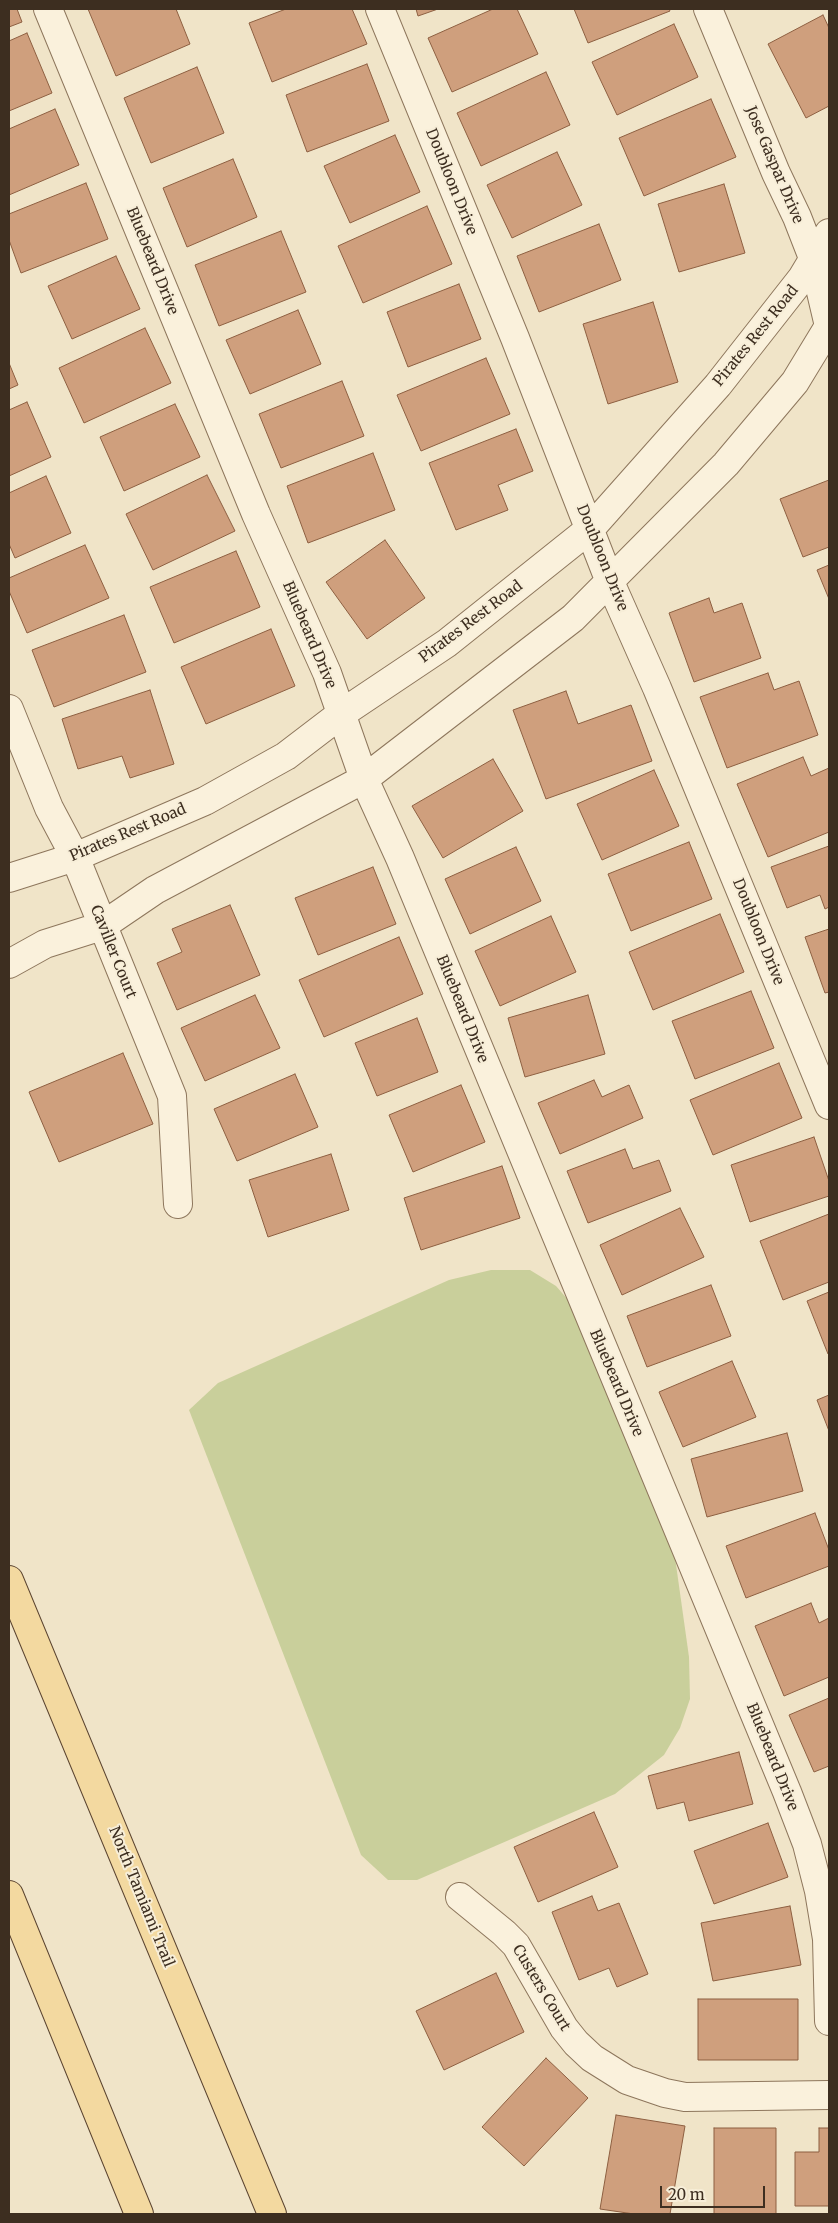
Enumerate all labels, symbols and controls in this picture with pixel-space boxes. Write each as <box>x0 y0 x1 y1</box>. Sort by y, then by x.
street label: Jose Gaspar Drive <box>741 104 807 226</box>
street label: Doubloon Drive <box>421 126 481 238</box>
street label: Bluebeard Drive <box>122 204 182 318</box>
street label: Pirates Rest Road <box>710 282 802 390</box>
street label: Doubloon Drive <box>572 502 632 614</box>
street label: Pirates Rest Road <box>416 577 526 667</box>
street label: Bluebeard Drive <box>278 579 340 691</box>
street label: Pirates Rest Road <box>67 800 189 866</box>
street label: Doubloon Drive <box>728 876 788 988</box>
street label: Caviller Court <box>86 903 140 1001</box>
street label: Bluebeard Drive <box>432 952 492 1066</box>
street label: Bluebeard Drive <box>585 1327 647 1439</box>
street label: Bluebeard Drive <box>742 1700 802 1814</box>
street label: North Tamiami Trail <box>105 1824 177 1970</box>
street label: Custers Court <box>508 1942 574 2034</box>
scale bar <box>663 2176 768 2208</box>
text: 20 m <box>668 2185 705 2204</box>

